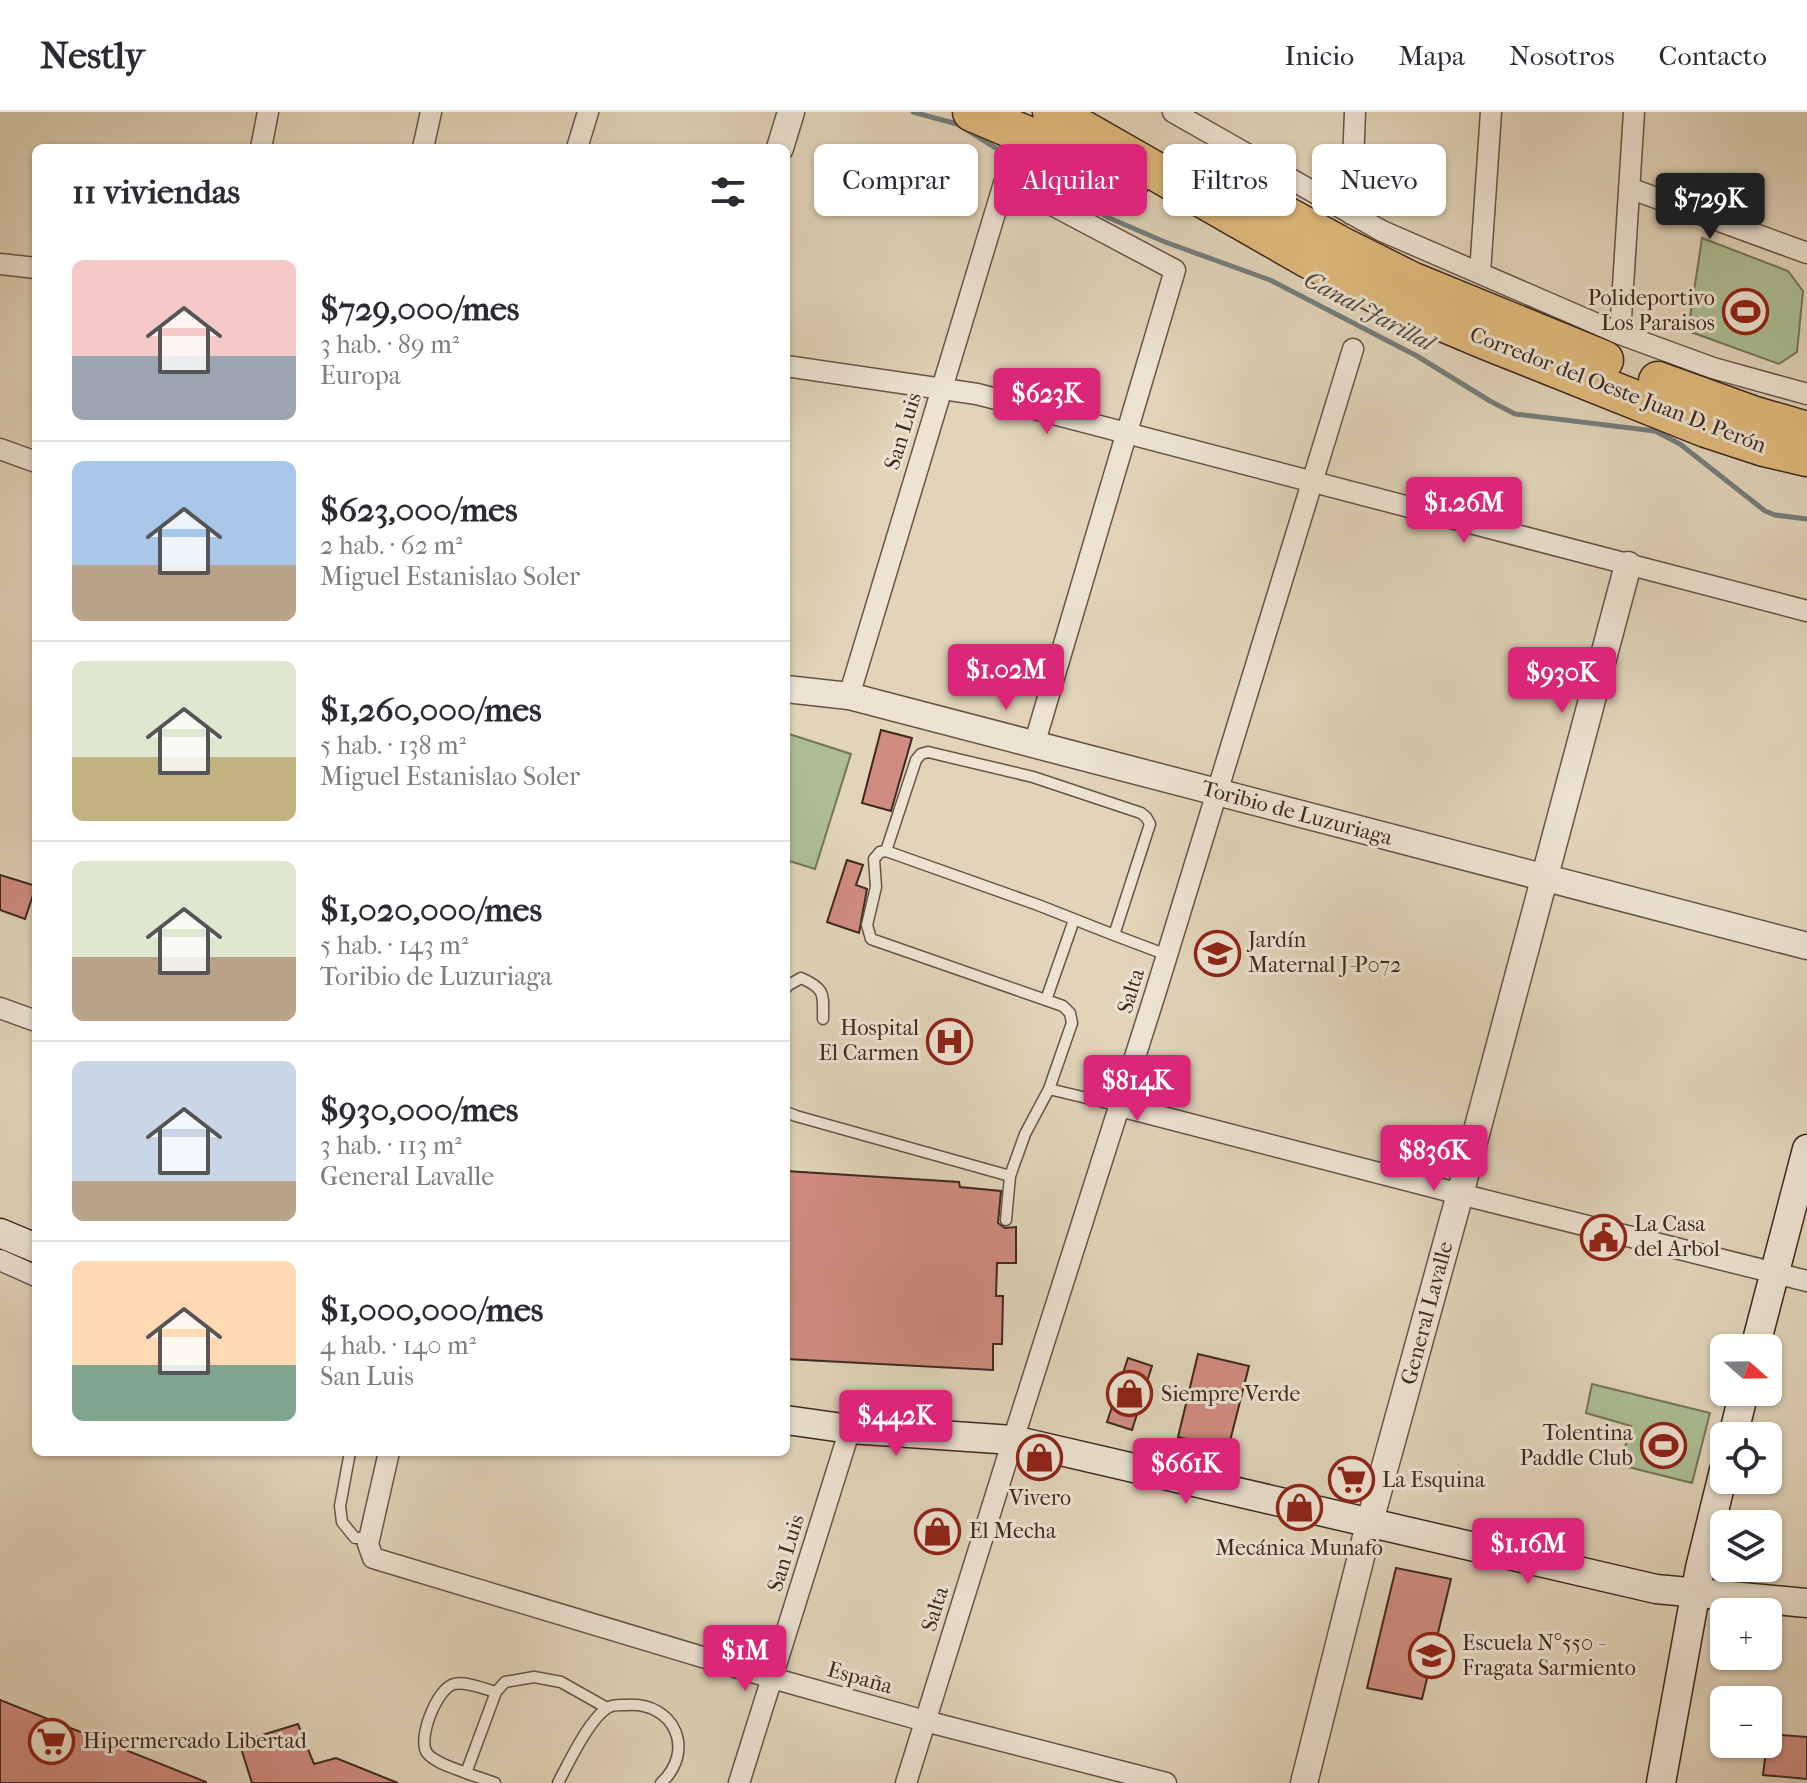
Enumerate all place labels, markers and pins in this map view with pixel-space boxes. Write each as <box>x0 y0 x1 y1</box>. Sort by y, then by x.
pin: $729K <box>1654 173 1766 241</box>
place label: Polideportivo Los Paraisos <box>1588 285 1715 336</box>
sports icon: Polideportivo Los Paraisos <box>1722 287 1770 335</box>
pin: $623K <box>991 368 1103 436</box>
pin: $1.26M <box>1399 477 1529 545</box>
pin: $1.02M <box>941 644 1071 712</box>
pin: $930K <box>1506 647 1618 715</box>
place label: Jardín Maternal J-P072 <box>1246 927 1401 978</box>
school or university icon: Jardín Maternal J-P072 <box>1193 929 1241 977</box>
place label: Hospital El Carmen <box>819 1015 919 1066</box>
hospital icon: Hospital El Carmen <box>926 1017 974 1065</box>
pin: $814K <box>1081 1055 1193 1123</box>
pin: $836K <box>1378 1125 1490 1193</box>
place label: La Casa del Arbol <box>1634 1211 1720 1262</box>
public building icon: La Casa del Arbol <box>1579 1213 1627 1261</box>
shop icon: Siempre Verde <box>1106 1370 1154 1418</box>
place label: Siempre Verde <box>1161 1381 1300 1407</box>
pin: $442K <box>840 1390 952 1458</box>
place label: Tolentina Paddle Club <box>1520 1420 1634 1471</box>
sports icon: Tolentina Paddle Club <box>1640 1422 1688 1470</box>
shop icon: Vivero <box>1016 1433 1064 1481</box>
pin: $661K <box>1130 1438 1242 1506</box>
supermarket icon: La Esquina <box>1327 1456 1375 1504</box>
place label: La Esquina <box>1382 1467 1486 1493</box>
shop icon: Mecánica Munafo <box>1275 1483 1323 1531</box>
place label: Vivero <box>1008 1485 1071 1511</box>
shop icon: El Mecha <box>914 1507 962 1555</box>
place label: El Mecha <box>969 1518 1057 1544</box>
pin: $1.16M <box>1463 1518 1593 1586</box>
place label: Mecánica Munafo <box>1215 1535 1383 1561</box>
pin: $1M <box>706 1625 784 1693</box>
place label: Escuela N°550 - Fragata Sarmiento <box>1462 1630 1636 1681</box>
school or university icon: Escuela N°550 - Fragata Sarmiento <box>1407 1632 1455 1680</box>
supermarket icon: Hipermercado Libertad <box>28 1717 76 1765</box>
place label: Hipermercado Libertad <box>83 1728 308 1754</box>

